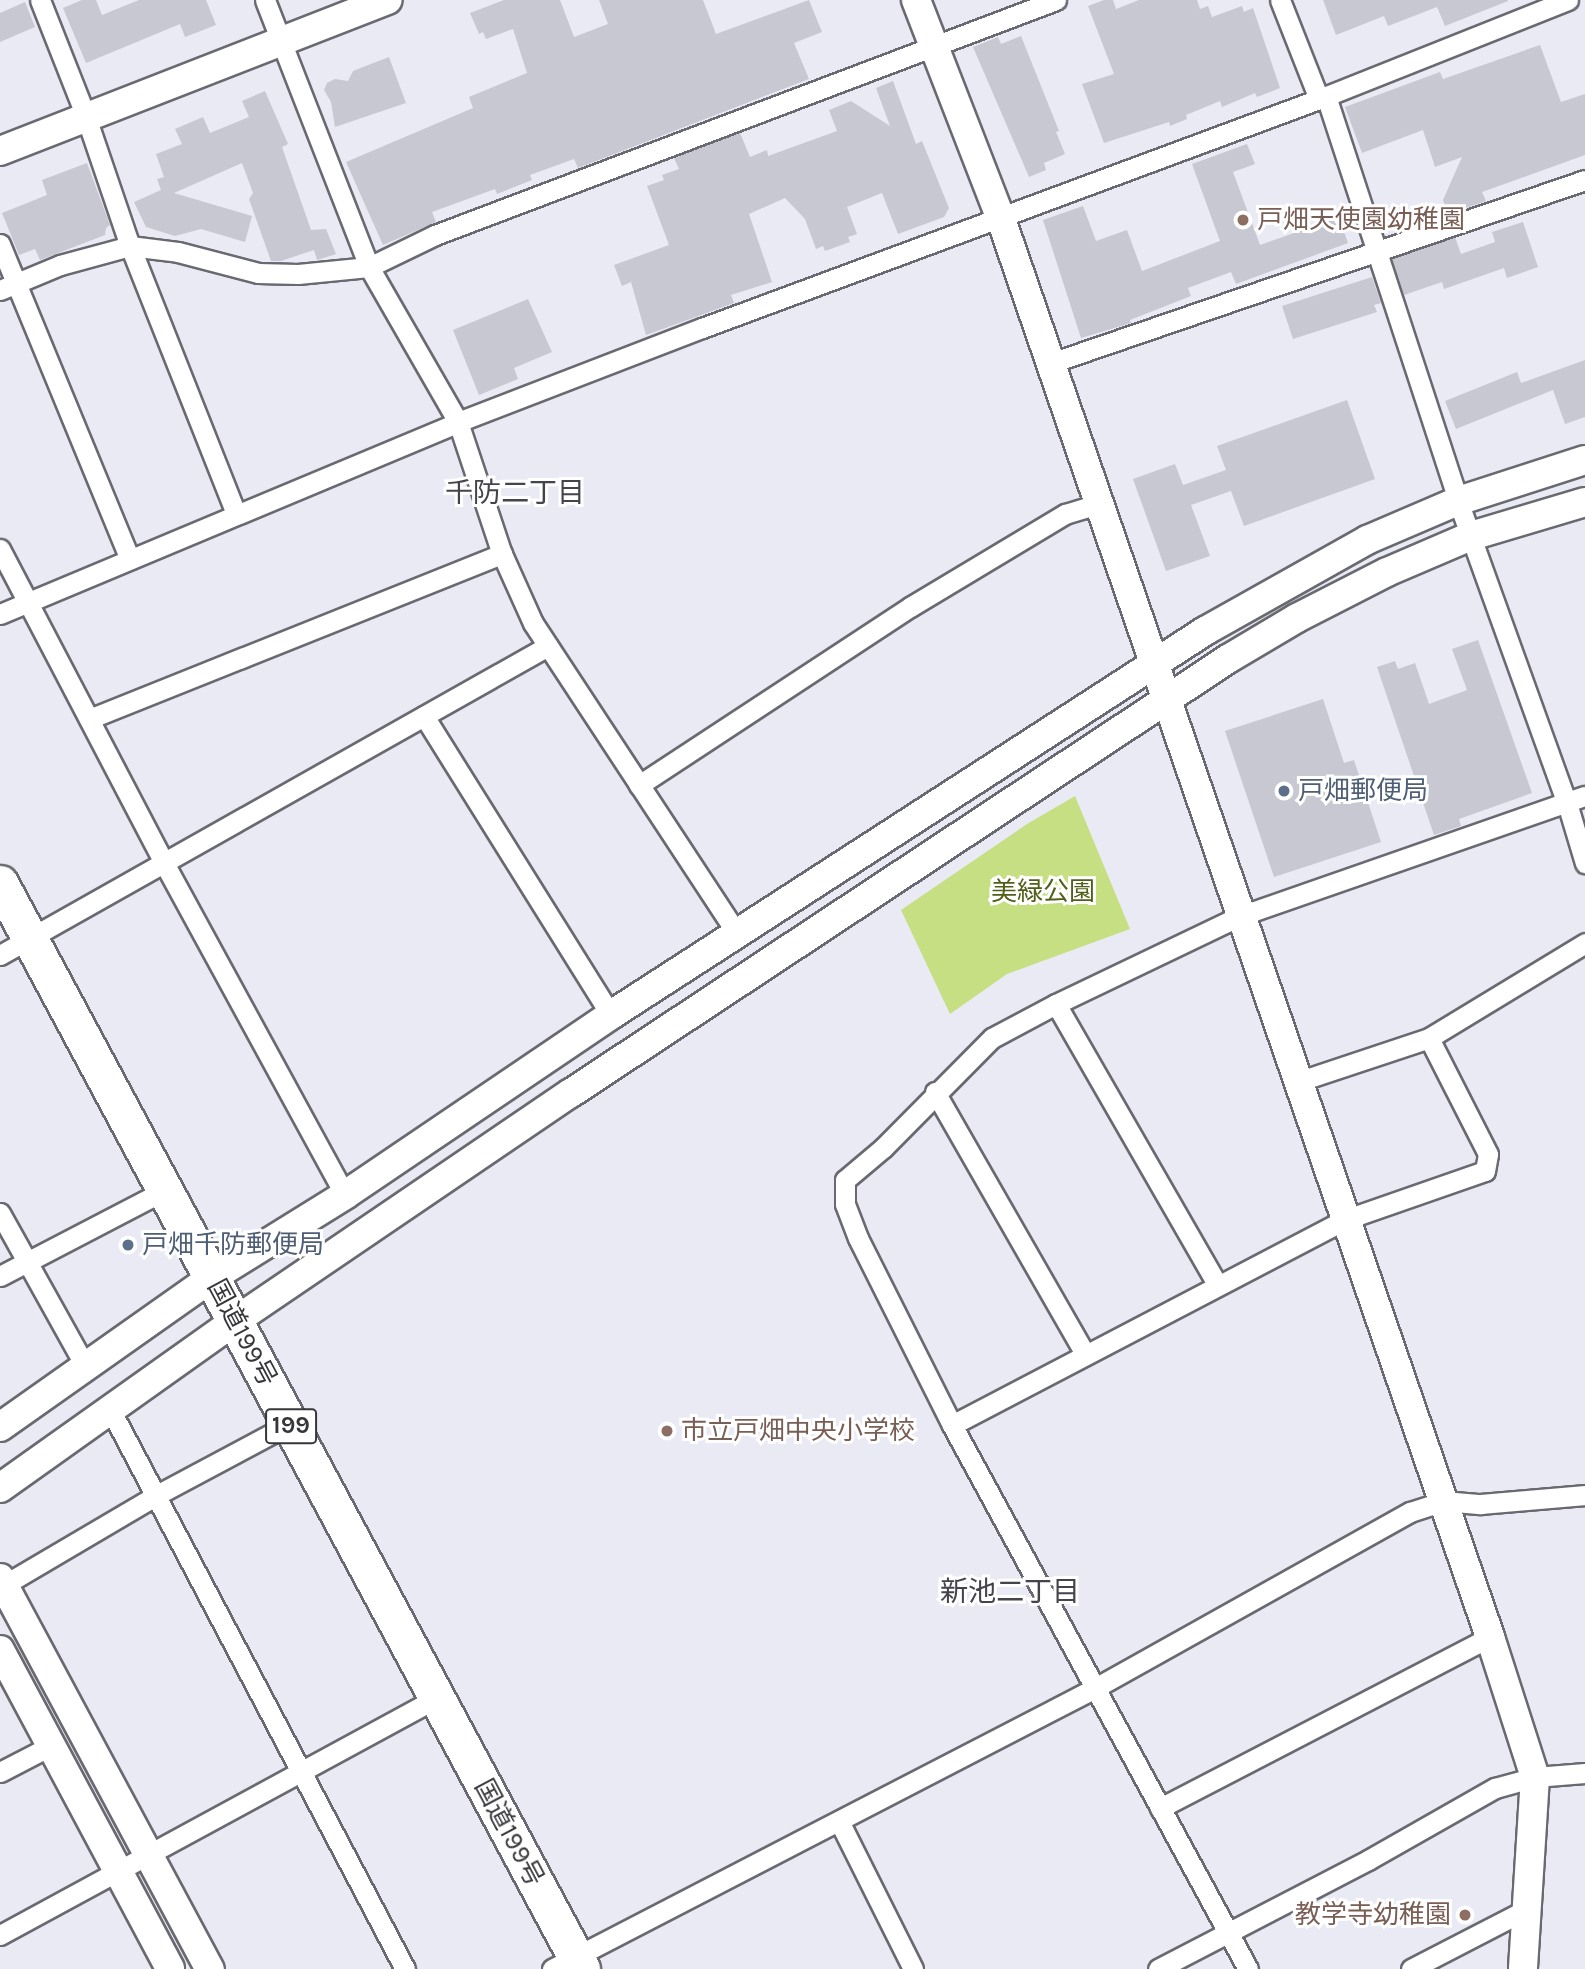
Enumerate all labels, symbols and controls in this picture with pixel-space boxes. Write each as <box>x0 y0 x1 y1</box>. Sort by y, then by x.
place label: 戸畑天使園幼稚園 <box>1257 204 1465 236</box>
marker: 戸畑天使園幼稚園 <box>1235 212 1251 228</box>
district label: 千防二丁目 <box>445 476 585 510</box>
place label: 戸畑郵便局 <box>1298 775 1428 807</box>
marker: 戸畑郵便局 <box>1276 783 1292 799</box>
park label: 美緑公園 <box>991 876 1095 908</box>
place label: 戸畑千防郵便局 <box>142 1229 324 1261</box>
marker: 戸畑千防郵便局 <box>120 1237 136 1253</box>
street label: 国道199号 <box>201 1274 283 1392</box>
road number: 199 <box>265 1406 317 1446</box>
place label: 市立戸畑中央小学校 <box>681 1415 915 1447</box>
marker: 市立戸畑中央小学校 <box>659 1423 675 1439</box>
district label: 新池二丁目 <box>940 1575 1080 1609</box>
street label: 国道199号 <box>468 1774 550 1892</box>
place label: 教学寺幼稚園 <box>1295 1899 1451 1931</box>
marker: 教学寺幼稚園 <box>1457 1907 1473 1923</box>

